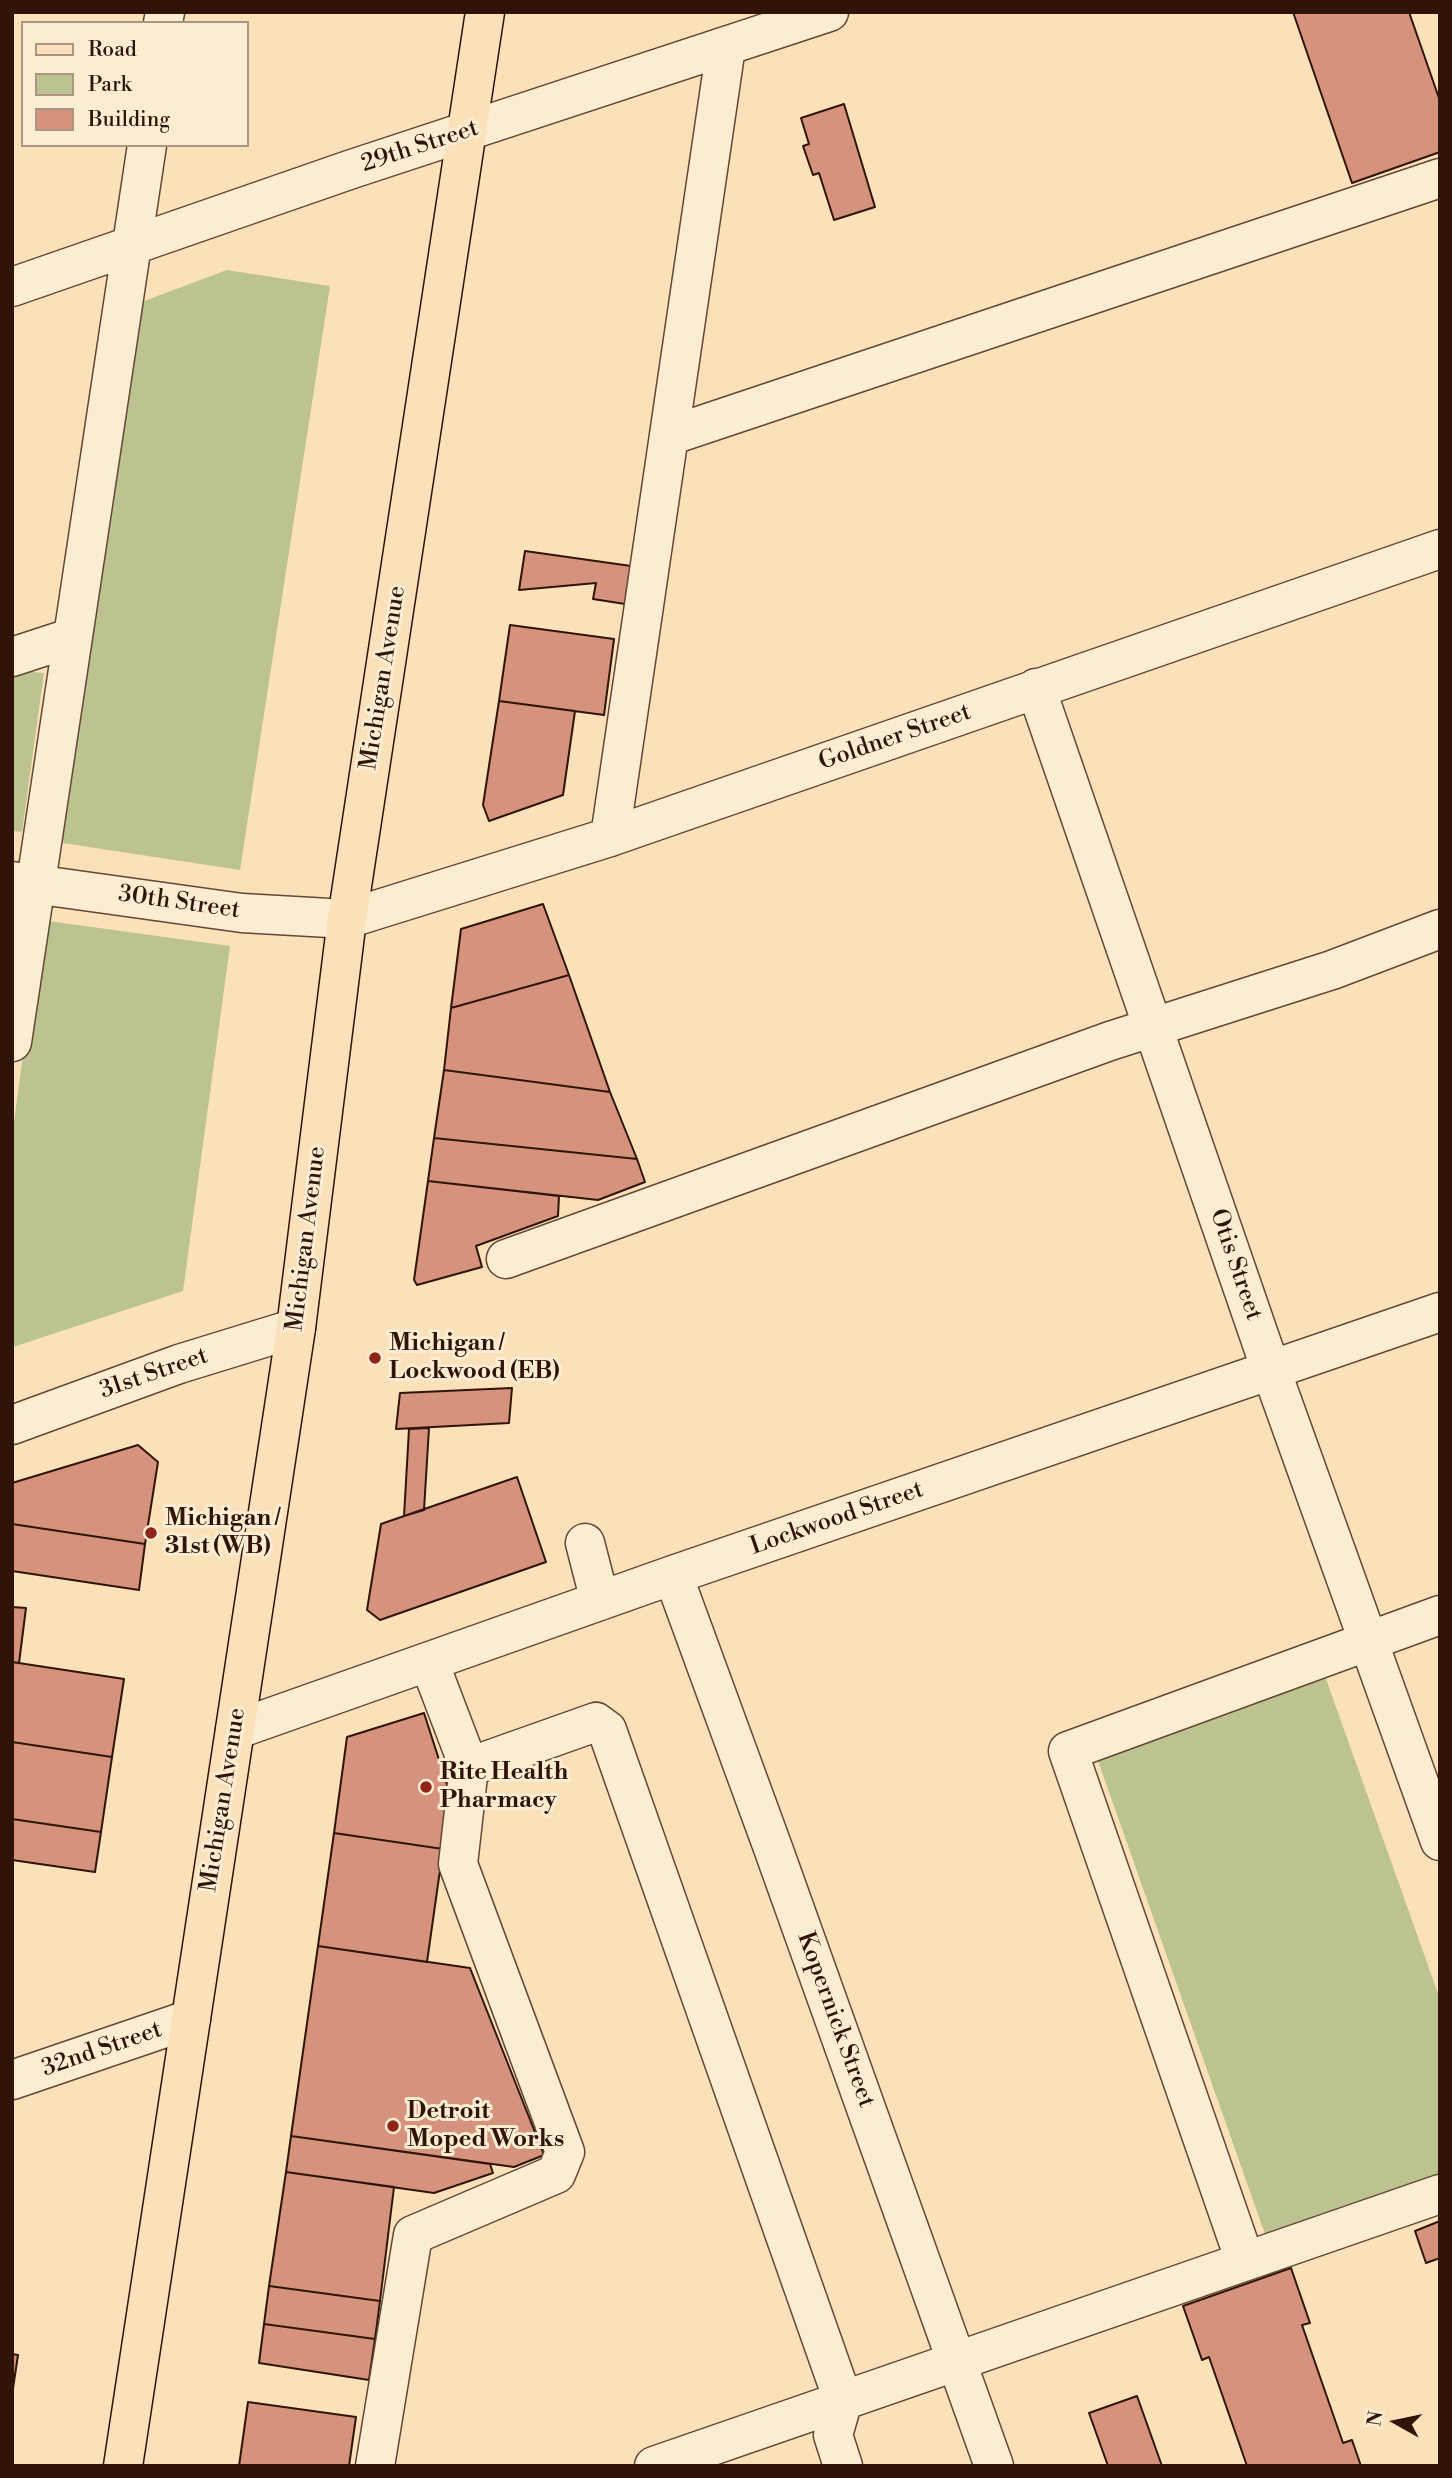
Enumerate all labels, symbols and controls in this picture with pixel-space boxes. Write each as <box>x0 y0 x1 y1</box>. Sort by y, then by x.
legend <box>21 21 248 147</box>
text: Road <box>88 37 137 63</box>
text: Park <box>88 72 132 98</box>
text: Building <box>88 107 170 133</box>
street label: 29th Street <box>358 115 482 179</box>
street label: Michigan Avenue <box>355 584 413 772</box>
street label: Goldner Street <box>815 699 975 777</box>
street label: 30th Street <box>116 880 242 926</box>
street label: Michigan Avenue <box>281 1145 333 1333</box>
street label: Otis Street <box>1203 1206 1267 1324</box>
place label: Michigan / Lockwood (EB) <box>389 1330 560 1386</box>
street label: 31st Street <box>96 1342 212 1406</box>
marker: Michigan / Lockwood (EB) <box>367 1350 383 1366</box>
street label: Lockwood Street <box>747 1476 927 1562</box>
place label: Michigan / 31st (WB) <box>165 1505 280 1561</box>
marker: Michigan / 31st (WB) <box>143 1525 159 1541</box>
street label: Michigan Avenue <box>195 1706 253 1894</box>
place label: Rite Health Pharmacy <box>440 1759 568 1815</box>
marker: Rite Health Pharmacy <box>418 1779 434 1795</box>
street label: Kopernick Street <box>790 1928 880 2112</box>
street label: 32nd Street <box>38 2016 166 2084</box>
place label: Detroit Moped Works <box>407 2098 564 2154</box>
marker: Detroit Moped Works <box>385 2118 401 2134</box>
north arrow <box>1361 2387 1431 2457</box>
text: N <box>1362 2409 1388 2428</box>

